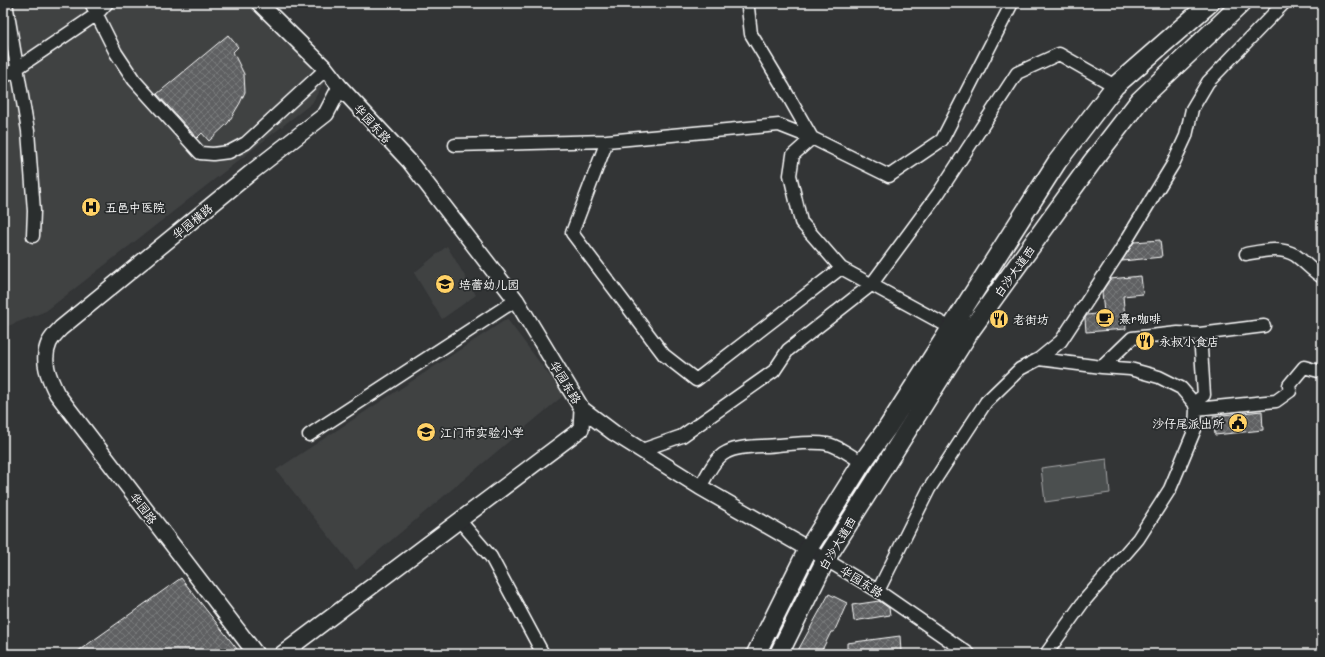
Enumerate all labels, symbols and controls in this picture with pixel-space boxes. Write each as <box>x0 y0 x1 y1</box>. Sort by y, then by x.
street label: 华园东路 <box>351 100 395 146</box>
hospital icon: 五邑中医院 <box>80 196 102 218</box>
place label: 五邑中医院 <box>105 199 165 215</box>
street label: 华园横路 <box>168 200 216 242</box>
street label: 白沙大道西 <box>990 242 1038 300</box>
school or university icon: 培蕾幼儿园 <box>434 273 456 295</box>
place label: 培蕾幼儿园 <box>459 276 519 292</box>
cafe icon: 熹r咖啡 <box>1094 307 1116 329</box>
restaurant icon: 老街坊 <box>988 308 1010 330</box>
place label: 熹r咖啡 <box>1119 310 1161 326</box>
place label: 老街坊 <box>1013 311 1049 327</box>
restaurant icon: 永叔小食店 <box>1134 330 1156 352</box>
place label: 永叔小食店 <box>1159 333 1219 349</box>
street label: 华园东路 <box>547 357 585 407</box>
public building icon: 沙仔尾派出所 <box>1227 412 1249 434</box>
place label: 沙仔尾派出所 <box>1152 415 1225 431</box>
school or university icon: 江门市实验小学 <box>415 421 437 443</box>
place label: 江门市实验小学 <box>440 424 524 440</box>
street label: 华园路 <box>127 489 161 527</box>
street label: 白沙大道西 <box>815 513 859 573</box>
street label: 华园东路 <box>837 561 887 601</box>

